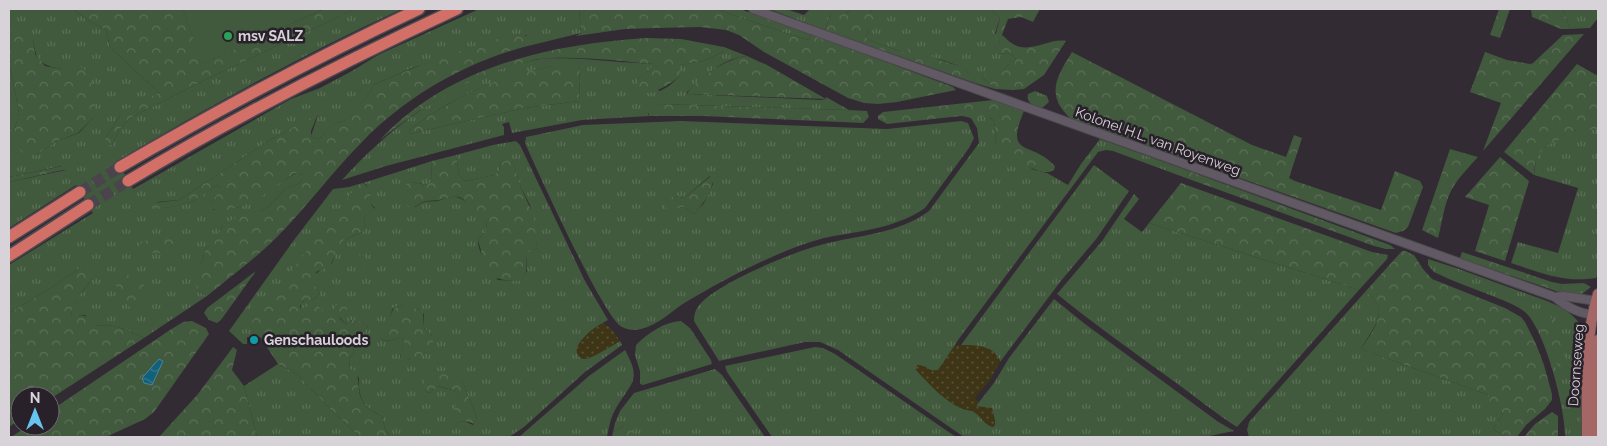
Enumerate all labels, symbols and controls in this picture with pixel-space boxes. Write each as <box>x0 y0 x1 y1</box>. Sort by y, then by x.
place label: msv SALZ <box>238 28 303 44</box>
marker: msv SALZ <box>222 30 234 42</box>
street label: Kolonel H.L. van Royenweg <box>1073 104 1243 178</box>
street label: Doornseweg <box>1565 323 1587 407</box>
place label: Genschauloods <box>264 332 368 348</box>
marker: Genschauloods <box>248 334 260 346</box>
north arrow <box>10 386 60 436</box>
text: N <box>30 390 40 406</box>

